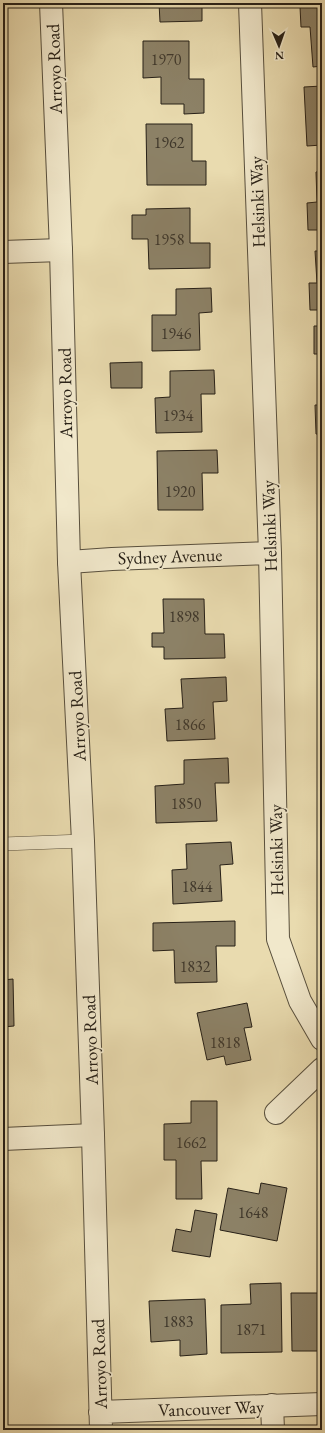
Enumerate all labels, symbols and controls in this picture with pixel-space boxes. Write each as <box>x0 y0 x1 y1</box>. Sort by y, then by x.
street label: Arroyo Road <box>41 22 67 116</box>
north arrow <box>259 26 299 66</box>
house number: 1970 <box>151 49 182 70</box>
text: N <box>275 49 284 63</box>
house number: 1962 <box>154 132 185 153</box>
street label: Helsinki Way <box>244 156 270 248</box>
house number: 1958 <box>154 229 185 250</box>
house number: 1946 <box>161 323 192 344</box>
street label: Arroyo Road <box>53 347 77 439</box>
house number: 1934 <box>163 405 194 426</box>
street label: Helsinki Way <box>256 480 282 572</box>
house number: 1920 <box>165 481 196 502</box>
street label: Sydney Avenue <box>117 543 223 569</box>
house number: 1898 <box>169 606 200 627</box>
street label: Arroyo Road <box>63 669 91 763</box>
house number: 1866 <box>175 714 206 735</box>
house number: 1850 <box>171 793 202 814</box>
street label: Helsinki Way <box>264 804 288 896</box>
house number: 1844 <box>182 876 213 897</box>
house number: 1832 <box>180 956 211 977</box>
street label: Arroyo Road <box>77 993 103 1087</box>
house number: 1818 <box>210 1032 241 1053</box>
house number: 1662 <box>176 1132 207 1153</box>
house number: 1648 <box>238 1202 269 1223</box>
house number: 1883 <box>163 1311 194 1332</box>
street label: Arroyo Road <box>86 1317 112 1411</box>
house number: 1871 <box>236 1319 266 1340</box>
street label: Vancouver Way <box>158 1395 264 1421</box>

